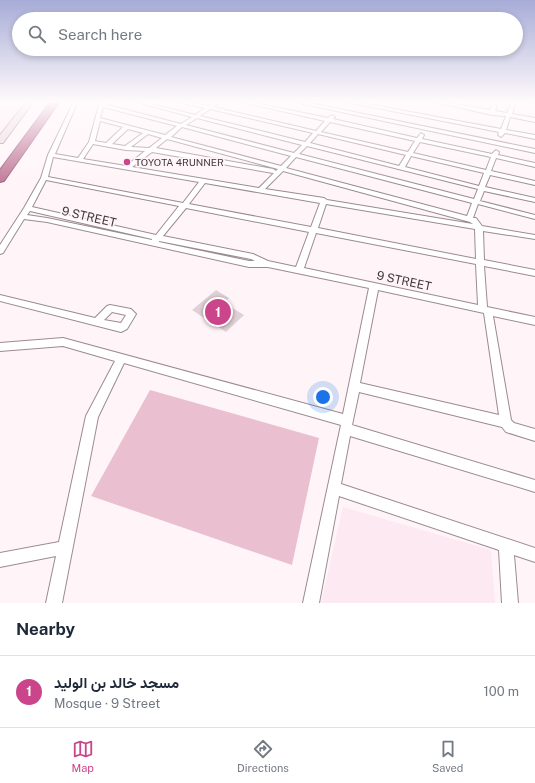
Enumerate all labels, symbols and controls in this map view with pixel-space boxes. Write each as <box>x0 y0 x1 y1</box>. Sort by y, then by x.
search box <box>12 12 523 56</box>
icon: search <box>26 23 48 45</box>
text: Search here <box>58 26 142 43</box>
place label: TOYOTA 4RUNNER <box>135 156 224 168</box>
marker: TOYOTA 4RUNNER <box>122 157 132 167</box>
street label: 9 STREET <box>60 204 118 230</box>
street label: 9 STREET <box>375 268 433 294</box>
pin: 1 <box>205 297 231 327</box>
your location <box>313 387 333 407</box>
text: Nearby <box>16 619 75 639</box>
text: مسجد خالد بن الوليد <box>54 674 179 691</box>
text: 1 <box>26 684 32 699</box>
text: 100 m <box>483 684 519 699</box>
text: Mosque · 9 Street <box>54 696 160 711</box>
tab: Map <box>72 738 94 774</box>
tab: Directions <box>237 738 289 774</box>
tab: Saved <box>432 738 463 774</box>

